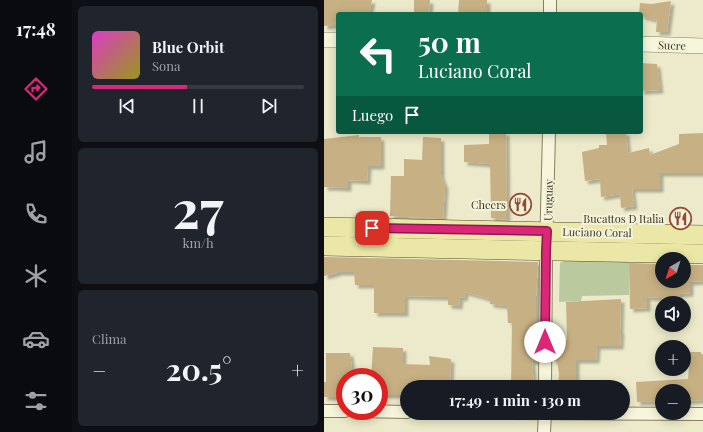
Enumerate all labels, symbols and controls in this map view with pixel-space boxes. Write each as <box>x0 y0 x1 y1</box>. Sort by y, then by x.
text: 17:48 <box>16 17 56 41</box>
text: 50 m <box>418 23 481 60</box>
icon: left <box>352 28 404 80</box>
text: Blue Orbit <box>152 37 224 57</box>
street label: Sucre <box>658 37 687 53</box>
text: Sona <box>152 57 180 74</box>
text: Luciano Coral <box>418 59 532 83</box>
icon: directions <box>22 75 50 103</box>
icon: previous <box>116 95 138 117</box>
icon: pause <box>187 95 209 117</box>
icon: next <box>258 95 280 117</box>
icon: arrive <box>401 104 423 126</box>
text: Luego <box>352 105 393 125</box>
icon: music <box>22 138 50 166</box>
text: 27 <box>173 173 223 242</box>
street label: Uruguay <box>540 179 556 221</box>
restaurant icon: Cheers <box>508 191 534 217</box>
place label: Cheers <box>471 197 506 212</box>
icon: phone <box>22 200 50 228</box>
restaurant icon: Bucattos D Italia <box>667 205 693 231</box>
pin <box>355 211 389 245</box>
place label: Bucattos D Italia <box>583 211 665 226</box>
icon: arrive <box>361 217 383 239</box>
street label: Luciano Coral <box>562 224 632 240</box>
text: km/h <box>182 234 214 251</box>
north arrow <box>655 252 691 288</box>
map controls <box>655 252 691 420</box>
icon: climate <box>22 262 50 290</box>
button: sound <box>655 296 691 332</box>
position arrow <box>524 321 566 363</box>
icon: car <box>22 325 50 353</box>
text: Clima <box>92 330 127 347</box>
button: + <box>655 340 691 376</box>
text: 20.5° <box>166 349 232 389</box>
text: − <box>92 355 106 385</box>
text: + <box>291 355 304 385</box>
speed limit sign: 30 <box>336 368 388 420</box>
button: − <box>655 384 691 420</box>
icon: filters <box>22 387 50 415</box>
text: 17:49 · 1 min · 130 m <box>449 390 581 410</box>

